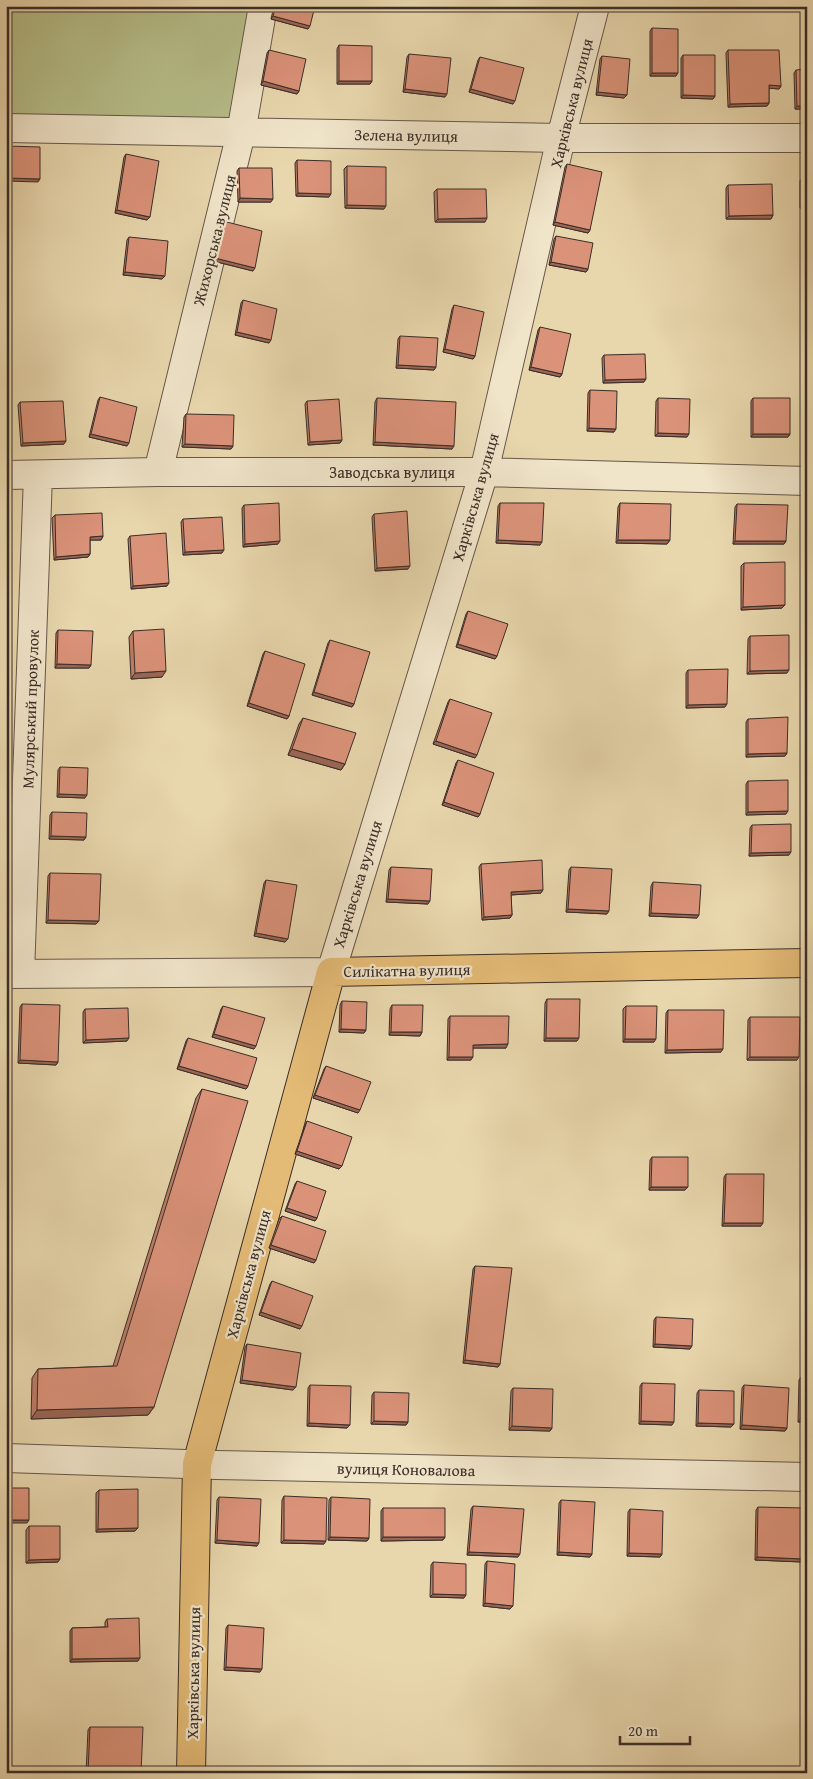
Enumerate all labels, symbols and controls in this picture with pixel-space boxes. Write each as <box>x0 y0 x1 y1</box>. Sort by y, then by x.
street label: Харківська вулиця <box>543 36 599 170</box>
street label: Зелена вулиця <box>354 122 458 148</box>
street label: Жихорська вулиця <box>186 172 242 309</box>
street label: Харківська вулиця <box>445 430 505 564</box>
street label: Заводська вулиця <box>329 460 455 484</box>
street label: Мулярський провулок <box>15 629 45 789</box>
street label: Харківська вулиця <box>326 817 388 951</box>
street label: Силікатна вулиця <box>343 957 471 983</box>
street label: Харківська вулиця <box>219 1207 277 1341</box>
street label: вулиця Коновалова <box>337 1456 476 1482</box>
street label: Харківська вулиця <box>180 1607 206 1739</box>
scale bar <box>620 1714 690 1746</box>
text: 20 m <box>628 1720 659 1741</box>

